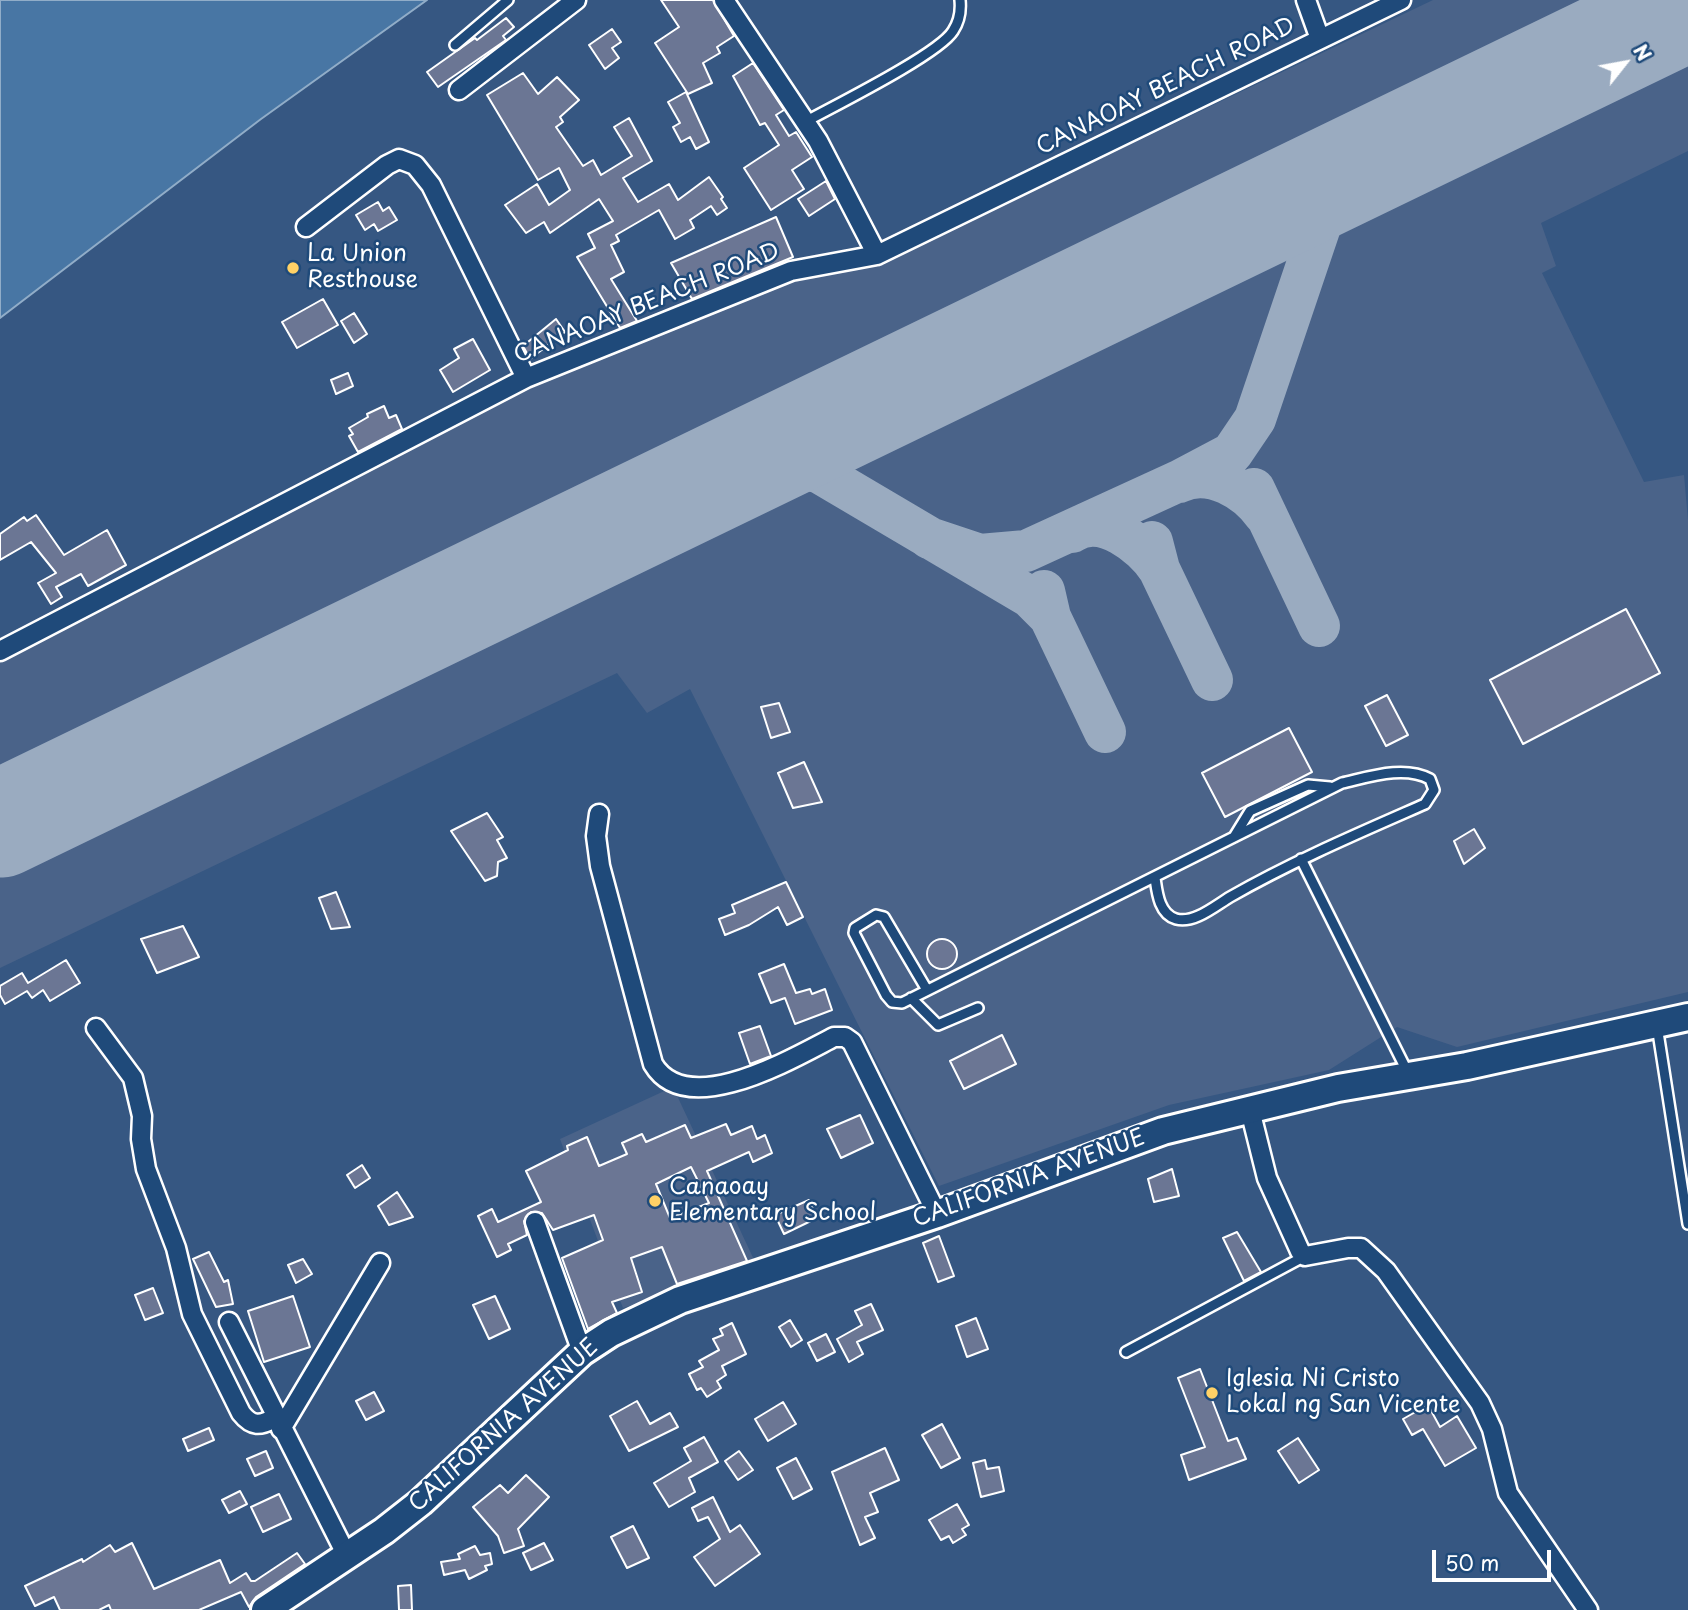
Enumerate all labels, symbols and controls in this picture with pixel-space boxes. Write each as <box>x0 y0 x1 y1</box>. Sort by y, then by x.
street label: CANAOAY BEACH ROAD <box>1032 12 1300 162</box>
north arrow <box>1590 28 1660 98</box>
text: N <box>1627 39 1659 66</box>
street label: CANAOAY BEACH ROAD <box>510 238 784 370</box>
place label: La Union Resthouse <box>307 241 418 295</box>
marker: La Union Resthouse <box>285 260 301 276</box>
street label: CALIFORNIA AVENUE <box>909 1124 1149 1234</box>
place label: Canaoay Elementary School <box>669 1174 876 1228</box>
marker: Canaoay Elementary School <box>647 1193 663 1209</box>
street label: CALIFORNIA AVENUE <box>404 1334 604 1518</box>
place label: Iglesia Ni Cristo Lokal ng San Vicente <box>1226 1366 1461 1420</box>
marker: Iglesia Ni Cristo Lokal ng San Vicente <box>1204 1385 1220 1401</box>
scale bar <box>1436 1536 1555 1580</box>
text: 50 m <box>1445 1546 1499 1578</box>

